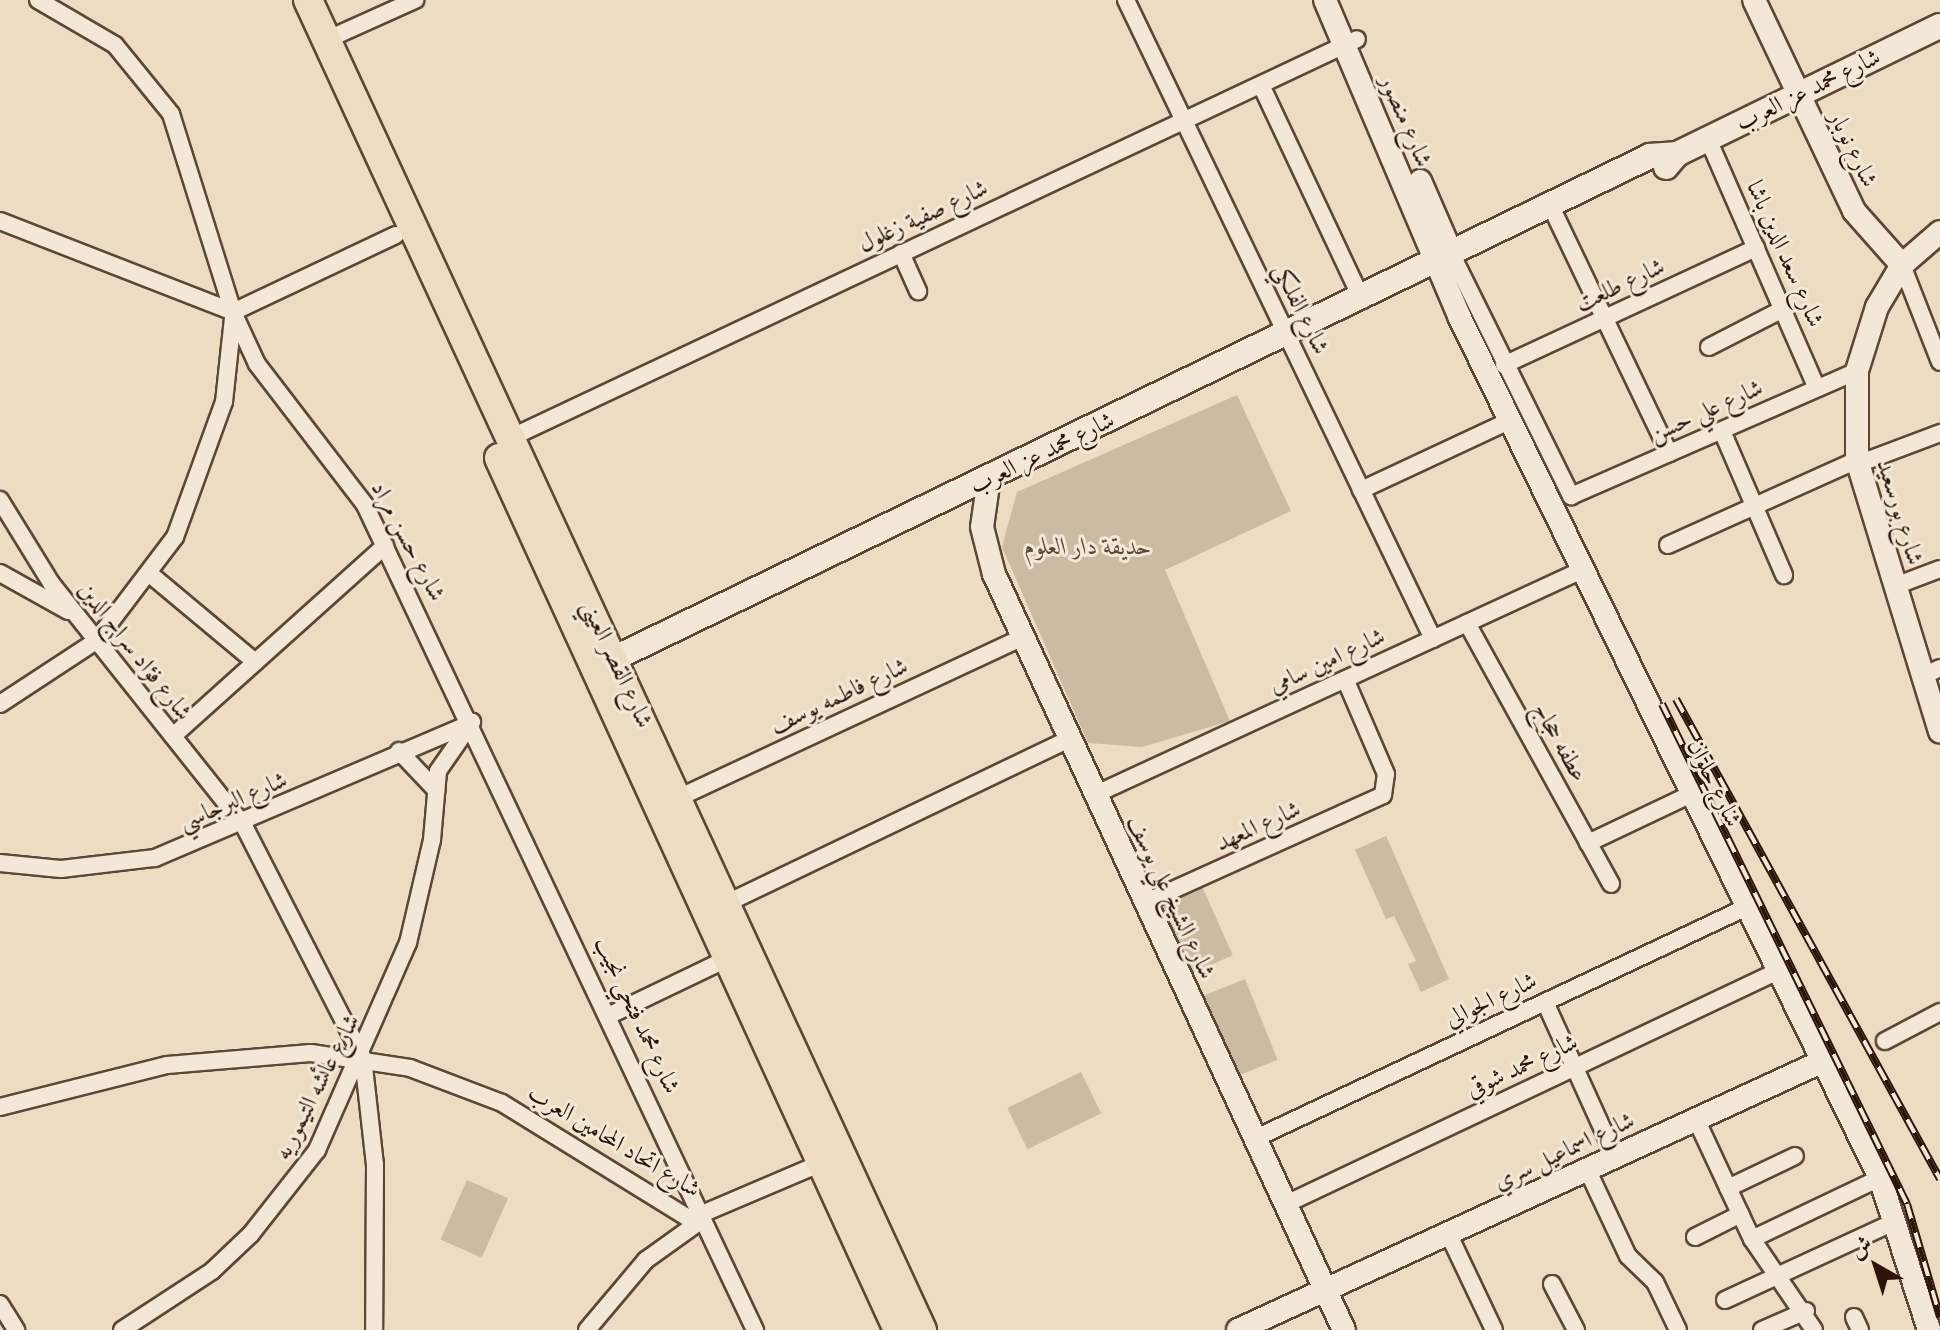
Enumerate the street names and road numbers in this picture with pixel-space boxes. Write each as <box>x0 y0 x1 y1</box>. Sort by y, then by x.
street label: شارع محمد عز العرب <box>1731 43 1885 137</box>
street label: شارع منصور <box>1374 71 1438 171</box>
street label: شارع نوبار <box>1822 106 1884 192</box>
street label: شارع صفية زغلول <box>854 173 992 259</box>
street label: شارع سعد الدين باشا <box>1740 176 1830 332</box>
street label: شارع طلعت <box>1571 252 1669 318</box>
street label: شارع الفلكي <box>1267 259 1335 359</box>
street label: شارع علي حسن <box>1645 373 1767 449</box>
street label: شارع محمد عز العرب <box>965 406 1119 500</box>
street label: شارع بورسعيد <box>1870 456 1930 568</box>
street label: شارع حسن مراد <box>364 476 452 606</box>
street label: شارع فؤاد سراج الدين <box>72 576 198 726</box>
street label: شارع القصر العيني <box>575 596 659 732</box>
street label: شارع امين سامي <box>1264 622 1390 700</box>
street label: شارع فاطمه يوسف <box>765 651 913 741</box>
street label: عطفه حجاج <box>1526 697 1594 787</box>
street label: شارع حلوان <box>1680 734 1748 832</box>
street label: شارع البرجاسي <box>174 765 292 837</box>
street label: شارع المعهد <box>1211 795 1305 857</box>
street label: شارع الشيخ علي يوسف <box>1120 811 1222 983</box>
street label: شارع محمد فتحي نجيب <box>588 932 686 1098</box>
street label: شارع الجوالي <box>1441 966 1541 1034</box>
street label: شارع عائشه التيموريه <box>268 1009 366 1165</box>
street label: شارع محمد شوقي <box>1462 1028 1582 1104</box>
street label: شارع اتحاد المحامين العرب <box>522 1078 706 1204</box>
street label: شارع اسماعيل سري <box>1489 1106 1639 1196</box>

